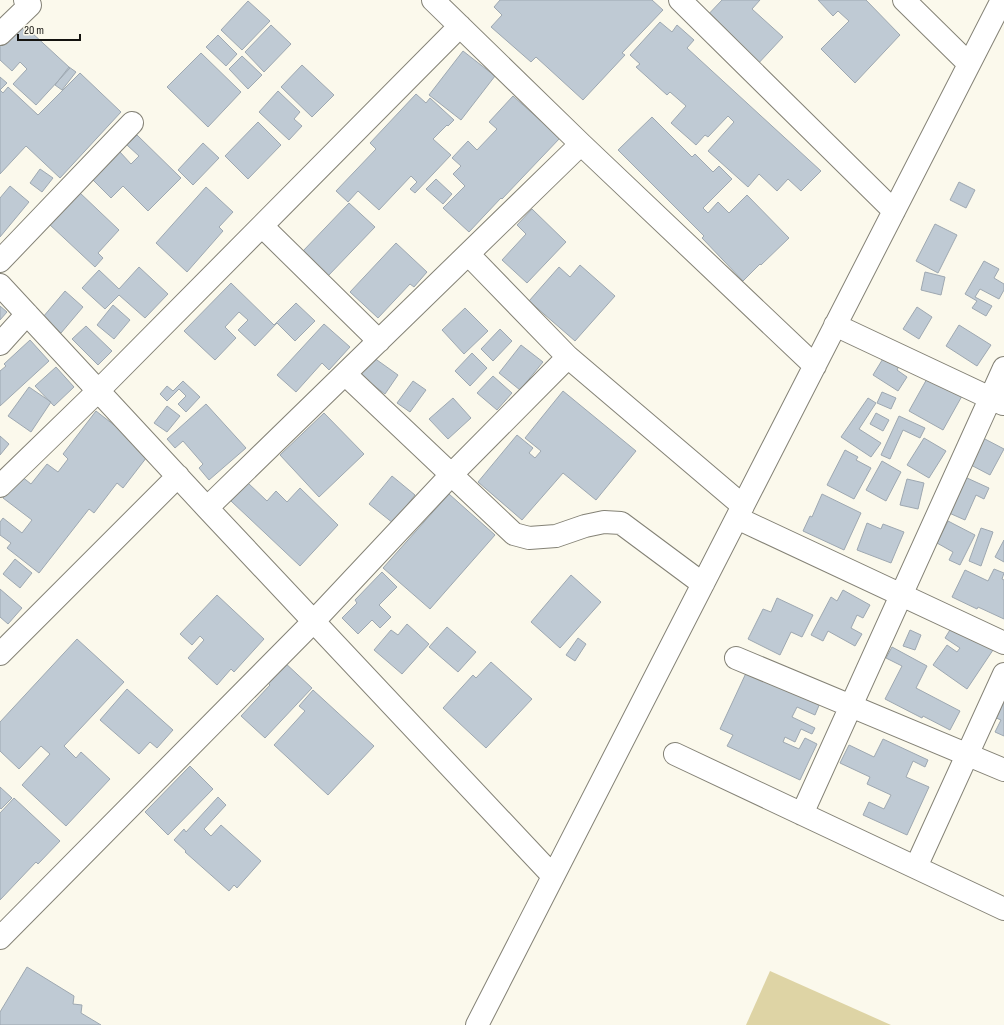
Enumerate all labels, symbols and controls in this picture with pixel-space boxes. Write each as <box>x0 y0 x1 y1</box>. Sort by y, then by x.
scale bar <box>18 16 80 42</box>
text: 20 m <box>24 23 44 38</box>

